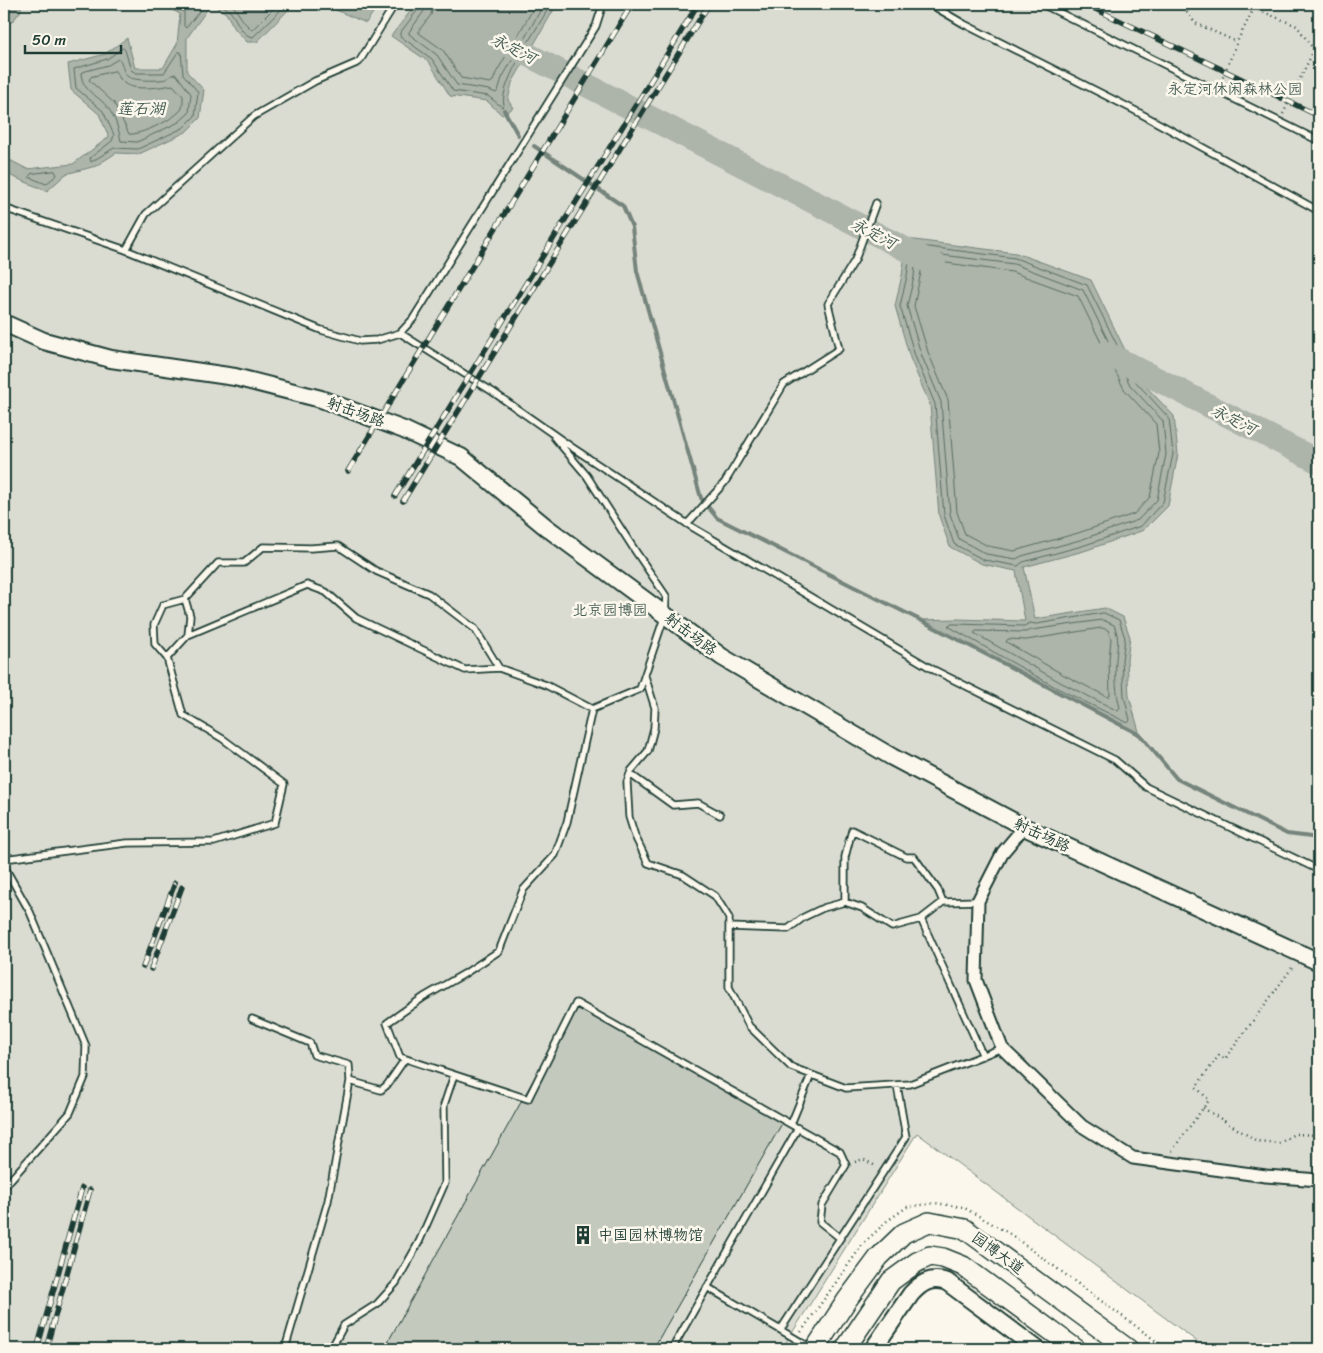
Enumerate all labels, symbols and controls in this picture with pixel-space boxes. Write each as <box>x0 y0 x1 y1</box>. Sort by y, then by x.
scale bar <box>25 22 121 54</box>
water label: 永定河 <box>486 25 544 74</box>
text: 50 m <box>32 27 67 53</box>
park label: 永定河休闲森林公园 <box>1167 76 1303 102</box>
water label: 莲石湖 <box>117 94 167 123</box>
water label: 永定河 <box>846 210 904 259</box>
street label: 射击场路 <box>323 390 389 434</box>
water label: 永定河 <box>1206 396 1264 445</box>
park label: 北京园博园 <box>572 597 648 623</box>
street label: 射击场路 <box>659 606 723 662</box>
street label: 射击场路 <box>1009 811 1075 859</box>
place label: 中国园林博物馆 <box>598 1222 703 1248</box>
building icon: 中国园林博物馆 <box>572 1224 594 1246</box>
street label: 园博大道 <box>966 1225 1030 1281</box>

